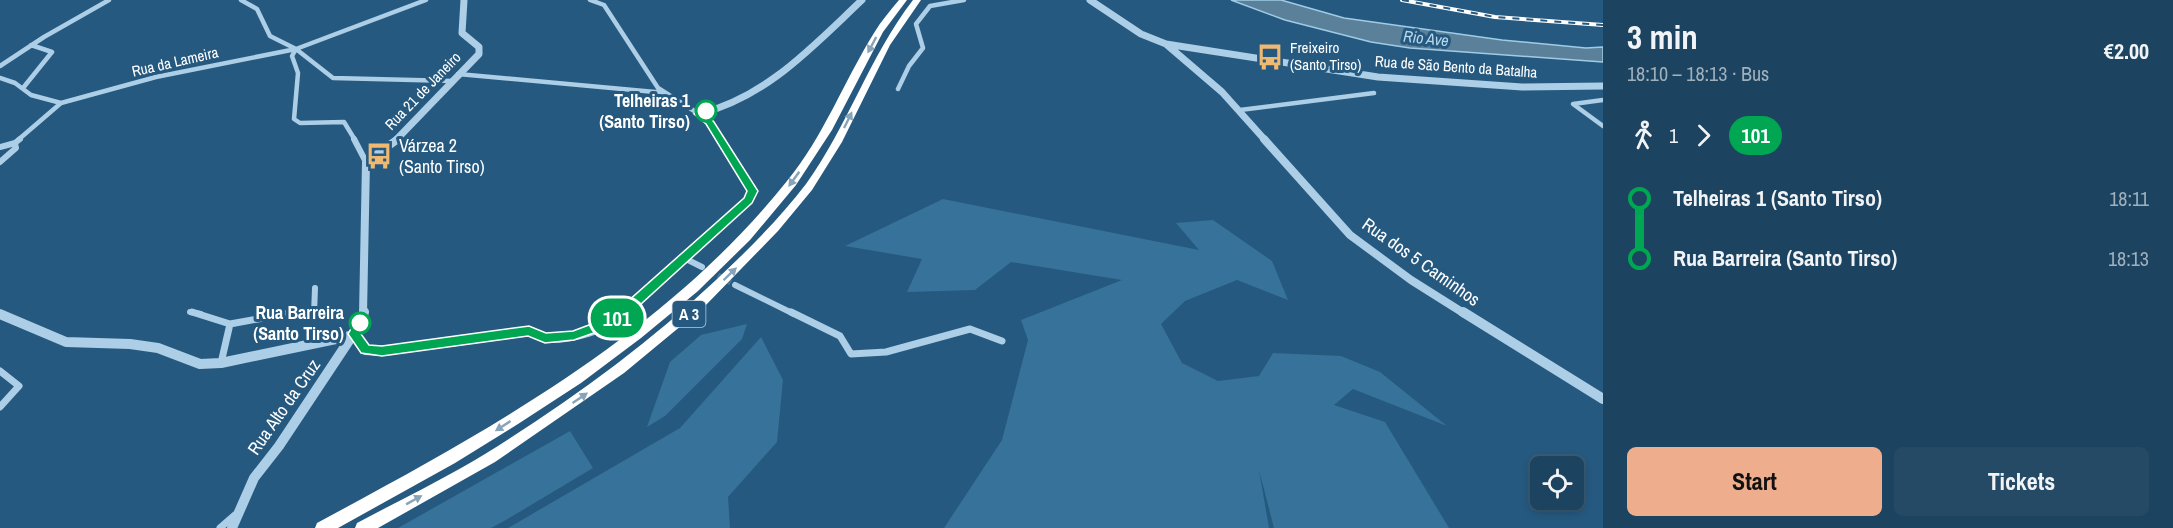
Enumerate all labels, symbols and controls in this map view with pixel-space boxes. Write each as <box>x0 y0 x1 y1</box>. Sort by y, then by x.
text: 3 min <box>1627 15 1698 59</box>
water label: Rio Ave <box>1402 25 1450 51</box>
text: €2.00 <box>2104 36 2149 66</box>
one-way arrow <box>867 37 877 54</box>
place label: Freixeiro (Santo Tirso) <box>1290 37 1361 75</box>
street label: Rua da Lameira <box>130 41 220 82</box>
bus stop icon: Freixeiro (Santo Tirso) <box>1255 42 1285 72</box>
street label: Rua 21 de Janeiro <box>380 47 465 134</box>
street label: Rua de São Bento da Batalha <box>1374 50 1538 83</box>
text: 18:10 – 18:13 · Bus <box>1627 60 1769 87</box>
place label: Telheiras 1 (Santo Tirso) <box>599 88 691 134</box>
marker: Telheiras 1 (Santo Tirso) <box>695 100 717 122</box>
one-way arrow <box>844 112 853 129</box>
icon: walk <box>1627 119 1660 152</box>
icon: forward <box>1687 119 1720 152</box>
text: 101 <box>1741 121 1770 150</box>
text: 1 <box>1669 122 1678 149</box>
place label: Várzea 2 (Santo Tirso) <box>399 133 485 179</box>
bus stop icon: Várzea 2 (Santo Tirso) <box>364 141 394 171</box>
one-way arrow <box>788 171 800 187</box>
text: Telheiras 1 (Santo Tirso) <box>1673 183 1882 213</box>
text: 18:11 <box>2109 185 2149 212</box>
street label: Rua dos 5 Caminhos <box>1357 212 1485 312</box>
text: Rua Barreira (Santo Tirso) <box>1673 243 1897 273</box>
text: 18:13 <box>2108 245 2149 272</box>
one-way arrow <box>723 268 737 282</box>
line badge: 101 <box>582 298 652 338</box>
place label: Rua Barreira (Santo Tirso) <box>253 300 345 346</box>
road number: A 3 <box>672 301 706 327</box>
text: 101 <box>603 304 631 333</box>
marker: Rua Barreira (Santo Tirso) <box>349 312 371 334</box>
street label: Rua Alto da Cruz <box>241 354 326 460</box>
one-way arrow <box>572 392 588 403</box>
one-way arrow <box>495 420 511 431</box>
button: Start <box>1627 447 1882 516</box>
button: Tickets <box>1894 447 2149 516</box>
map controls <box>1530 456 1584 510</box>
button: locate <box>1530 456 1584 510</box>
one-way arrow <box>406 495 423 505</box>

